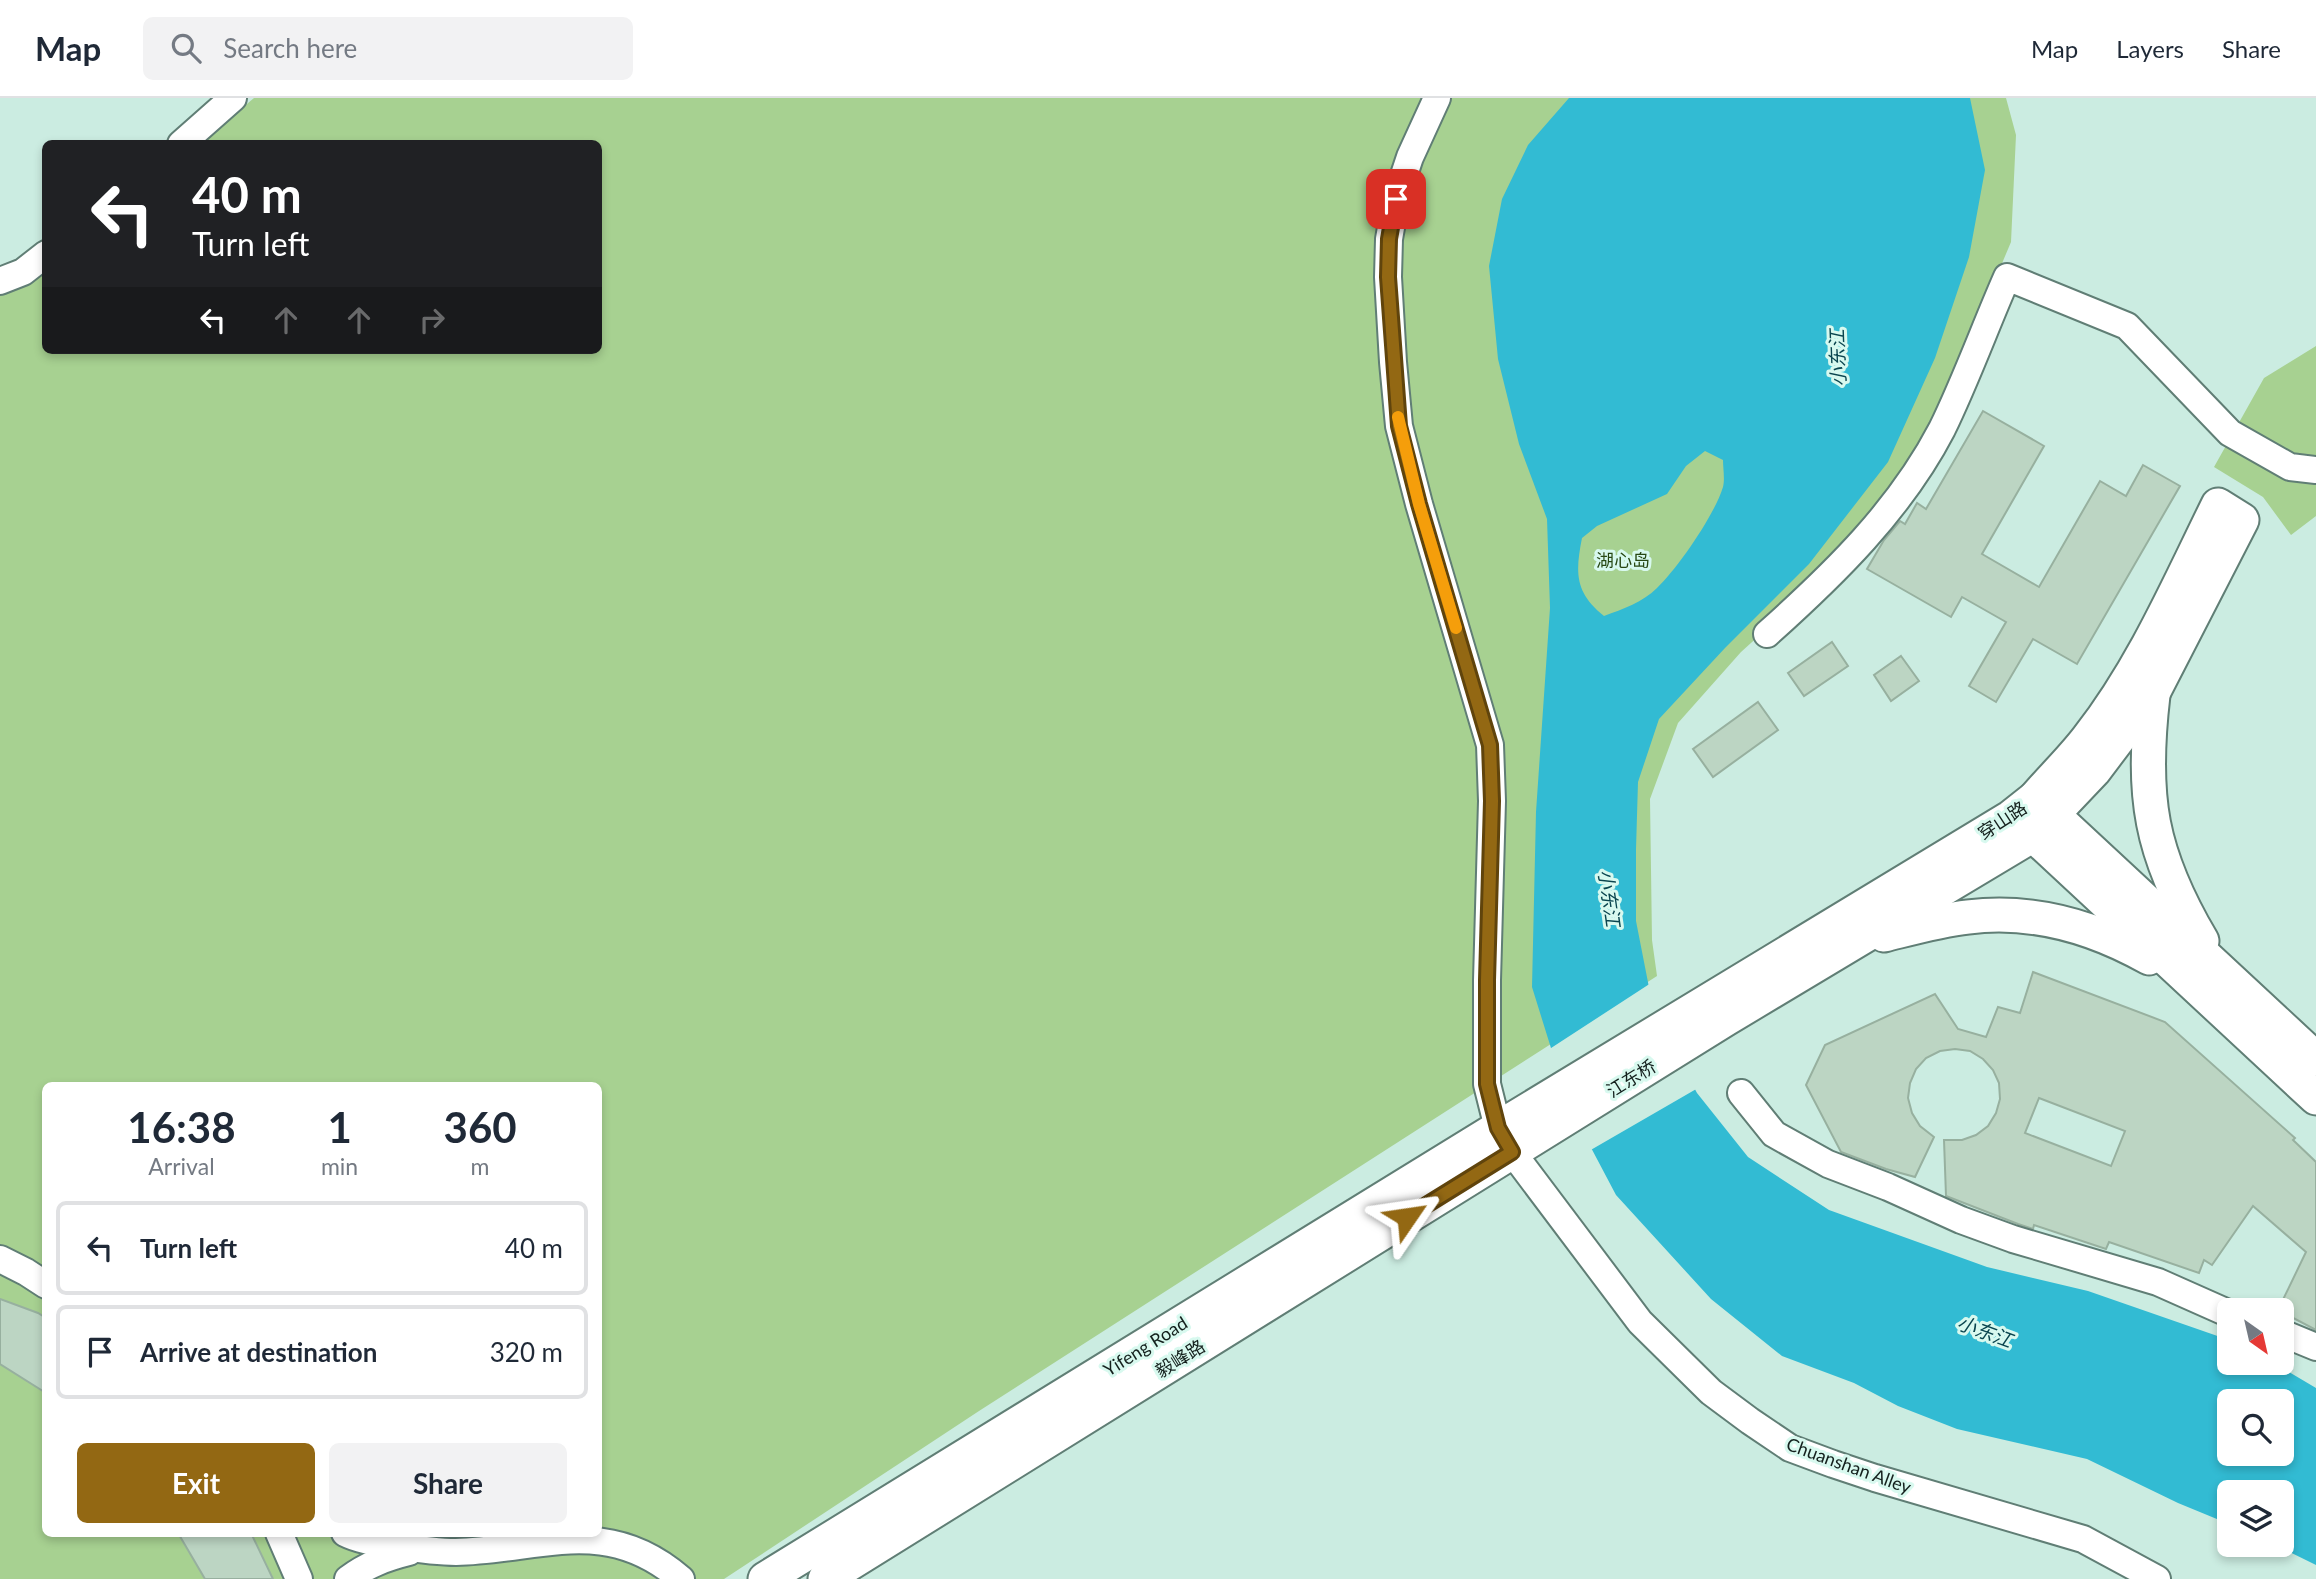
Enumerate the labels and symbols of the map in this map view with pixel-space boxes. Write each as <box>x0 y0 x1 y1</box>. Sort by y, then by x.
pin <box>1366 169 1426 229</box>
water label: 小东江 <box>1824 327 1849 387</box>
park label: 湖心岛 <box>1596 549 1650 571</box>
street label: 穿山路 <box>1973 796 2031 844</box>
water label: 小东江 <box>1595 868 1626 930</box>
street label: 江东桥 <box>1602 1054 1660 1102</box>
position arrow <box>1370 1180 1444 1254</box>
north arrow <box>2217 1298 2294 1376</box>
water label: 小东江 <box>1954 1310 2018 1352</box>
street label: Yifeng Road <box>1099 1311 1191 1381</box>
street label: 毅峰路 <box>1151 1334 1209 1382</box>
street label: Chuanshan Alley <box>1784 1432 1915 1498</box>

